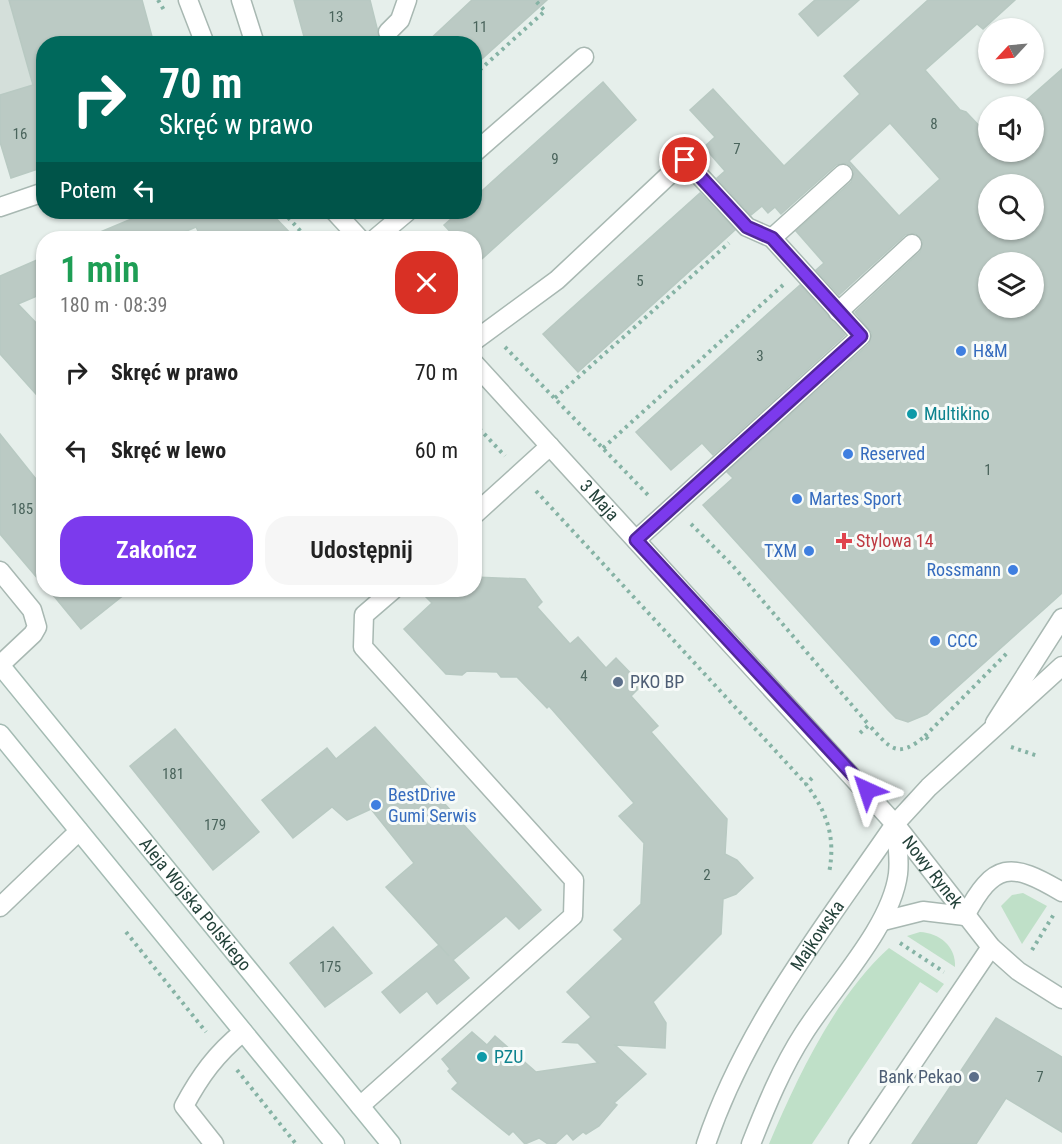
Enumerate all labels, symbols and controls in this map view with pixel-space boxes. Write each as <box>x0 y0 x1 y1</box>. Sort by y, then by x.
house number: 13 <box>329 8 343 26</box>
house number: 11 <box>473 18 487 36</box>
north arrow <box>978 18 1044 84</box>
map controls <box>978 18 1044 318</box>
text: 70 m <box>159 59 242 108</box>
icon: right <box>60 60 138 138</box>
button: sound <box>978 96 1044 162</box>
text: Skręć w prawo <box>159 109 313 141</box>
house number: 8 <box>930 115 938 133</box>
house number: 16 <box>13 125 27 143</box>
pin <box>659 134 710 185</box>
house number: 7 <box>733 140 741 158</box>
icon: arrive <box>668 143 701 176</box>
house number: 9 <box>551 150 559 168</box>
icon: left <box>128 174 161 207</box>
button: search <box>978 174 1044 240</box>
text: Potem <box>60 178 116 203</box>
text: 1 min <box>60 249 140 291</box>
button: close <box>395 251 458 314</box>
button: layers <box>978 252 1044 318</box>
house number: 5 <box>636 272 644 290</box>
text: 180 m · 08:39 <box>60 293 167 317</box>
place label: H&M <box>973 340 1008 361</box>
marker: H&M <box>954 344 968 358</box>
house number: 3 <box>756 347 764 365</box>
icon: right <box>60 356 93 389</box>
text: Skręć w prawo <box>111 360 238 385</box>
text: 70 m <box>415 360 458 385</box>
place label: Multikino <box>924 403 990 424</box>
marker: Multikino <box>905 407 919 421</box>
icon: left <box>60 434 93 467</box>
text: Skręć w lewo <box>111 438 226 463</box>
text: 60 m <box>415 438 458 463</box>
place label: Reserved <box>860 443 925 464</box>
marker: Reserved <box>841 447 855 461</box>
house number: 1 <box>984 461 992 479</box>
street label: 3 Maja <box>576 475 624 525</box>
place label: Martes Sport <box>809 488 902 509</box>
marker: Martes Sport <box>790 492 804 506</box>
house number: 185 <box>11 500 33 518</box>
button: Zakończ <box>60 516 253 585</box>
button: Udostępnij <box>265 516 458 585</box>
place label: Stylowa 14 <box>856 530 934 551</box>
marker: Stylowa 14 <box>837 534 851 548</box>
place label: TXM <box>764 540 797 561</box>
marker: TXM <box>802 544 816 558</box>
place label: Rossmann <box>926 559 1001 580</box>
marker: Rossmann <box>1006 563 1020 577</box>
place label: CCC <box>947 630 978 651</box>
marker: CCC <box>928 634 942 648</box>
house number: 4 <box>580 667 588 685</box>
place label: PKO BP <box>630 671 684 692</box>
marker: PKO BP <box>611 675 625 689</box>
position arrow <box>835 758 899 822</box>
house number: 181 <box>162 765 184 783</box>
place label: BestDrive Gumi Serwis <box>388 784 477 826</box>
marker: BestDrive Gumi Serwis <box>369 798 383 812</box>
house number: 179 <box>204 816 226 834</box>
street label: Nowy Rynek <box>898 831 968 912</box>
street label: Aleja Wojska Polskiego <box>135 833 256 975</box>
house number: 2 <box>703 866 711 884</box>
street label: Majkowska <box>786 896 848 974</box>
house number: 175 <box>319 958 341 976</box>
place label: PZU <box>494 1046 523 1067</box>
marker: PZU <box>475 1050 489 1064</box>
place label: Bank Pekao <box>879 1066 962 1087</box>
house number: 7 <box>1036 1068 1044 1086</box>
marker: Bank Pekao <box>967 1070 981 1084</box>

